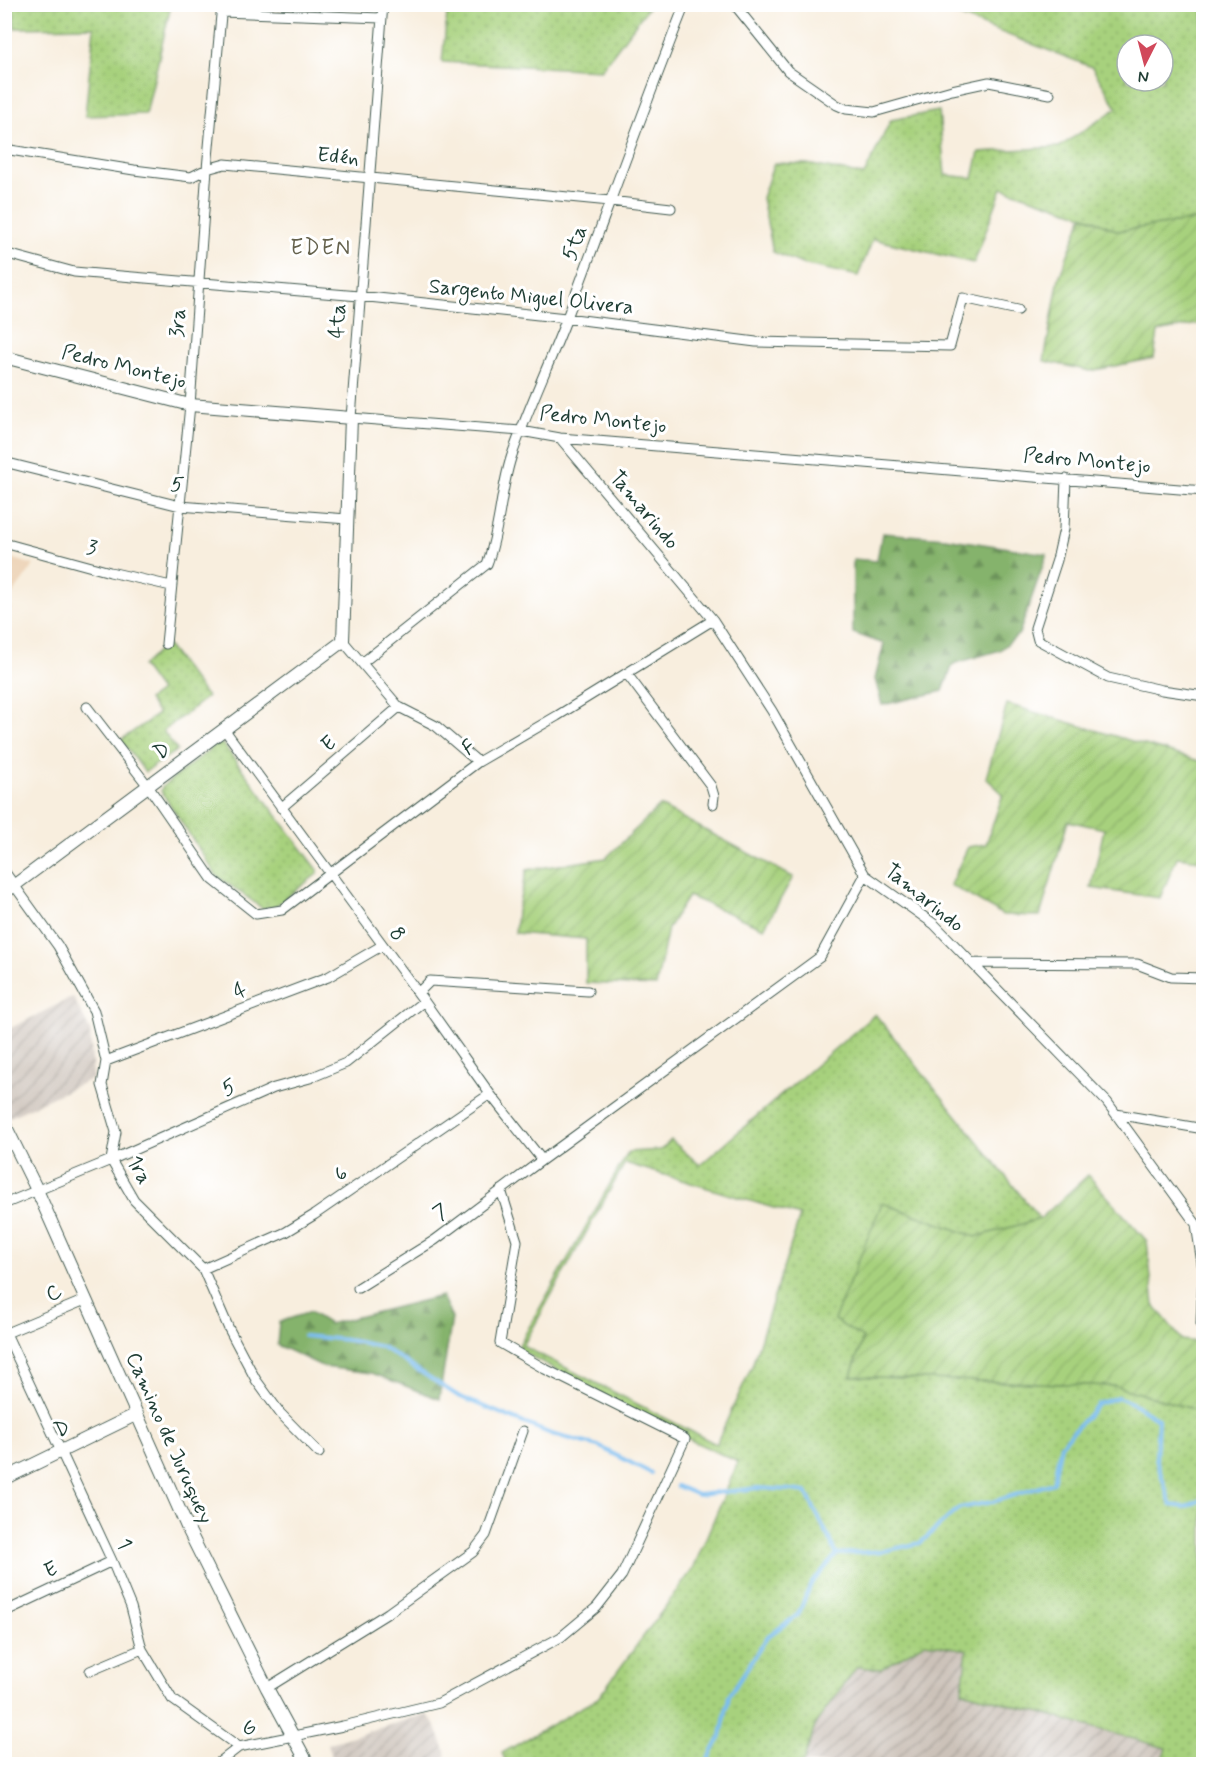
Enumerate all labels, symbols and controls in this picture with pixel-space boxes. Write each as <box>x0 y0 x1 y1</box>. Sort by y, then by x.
north arrow <box>1115 33 1175 93</box>
text: N <box>1137 65 1150 87</box>
street label: Edén <box>316 141 360 173</box>
street label: 5ta <box>556 221 594 265</box>
district label: EDEN <box>290 234 352 262</box>
street label: Sargento Miguel Olivera <box>427 272 635 323</box>
street label: 4ta <box>323 303 353 339</box>
street label: 3ra <box>163 307 193 339</box>
street label: Pedro Montejo <box>59 338 189 396</box>
street label: Pedro Montejo <box>538 399 668 441</box>
street label: Pedro Montejo <box>1022 441 1152 481</box>
street label: Tamarindo <box>603 465 685 555</box>
street label: 5 <box>168 470 186 500</box>
street label: 3 <box>84 533 101 563</box>
street label: E <box>315 729 343 759</box>
street label: F <box>457 733 481 763</box>
street label: D <box>148 735 176 767</box>
street label: Tamarindo <box>878 857 970 939</box>
street label: 8 <box>382 921 412 947</box>
street label: 4 <box>229 976 251 1006</box>
street label: 5 <box>218 1073 240 1103</box>
street label: 1ra <box>120 1151 158 1189</box>
street label: 6 <box>329 1159 353 1189</box>
street label: 7 <box>427 1197 455 1227</box>
street label: C <box>42 1277 66 1309</box>
street label: Camino de Juruquey <box>119 1348 219 1528</box>
street label: D <box>49 1413 75 1445</box>
street label: 1 <box>109 1534 139 1554</box>
street label: E <box>40 1555 62 1585</box>
street label: G <box>239 1713 259 1743</box>

